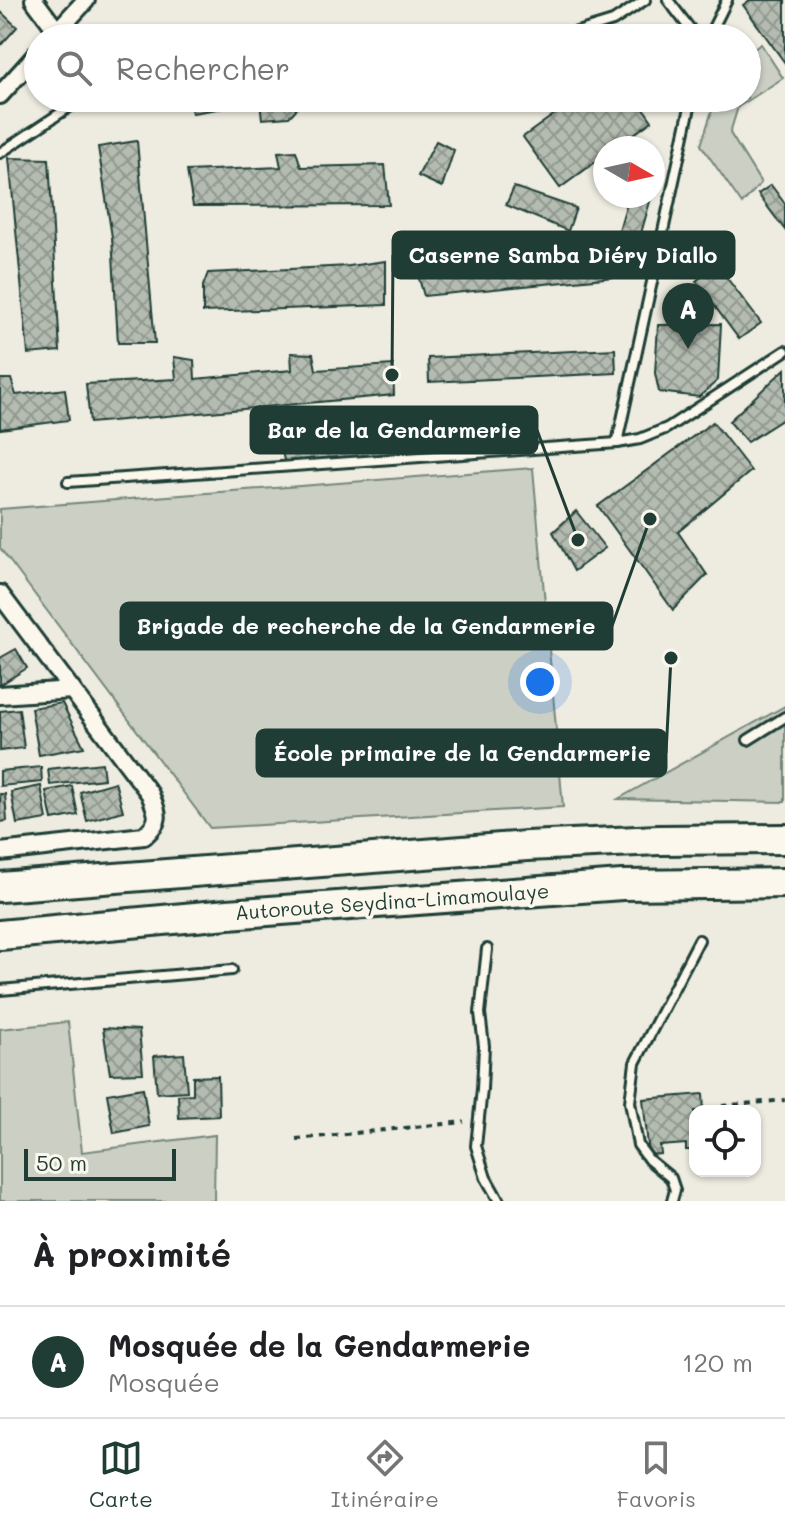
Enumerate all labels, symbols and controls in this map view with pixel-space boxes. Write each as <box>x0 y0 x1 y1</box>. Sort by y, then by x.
search box <box>24 24 761 112</box>
icon: search <box>52 46 96 90</box>
text: Rechercher <box>116 48 290 88</box>
north arrow <box>593 136 665 208</box>
callout: Caserne Samba Diéry Diallo <box>393 232 734 278</box>
text: Caserne Samba Diéry Diallo <box>409 240 717 269</box>
pin: A <box>662 283 714 349</box>
callout: Bar de la Gendarmerie <box>251 407 537 453</box>
text: Bar de la Gendarmerie <box>267 415 521 444</box>
callout: Brigade de recherche de la Gendarmerie <box>121 603 612 649</box>
text: Brigade de recherche de la Gendarmerie <box>137 611 595 640</box>
your location <box>520 662 560 702</box>
callout: École primaire de la Gendarmerie <box>257 730 666 776</box>
text: École primaire de la Gendarmerie <box>273 738 651 767</box>
street label: Autoroute Seydina-Limamoulaye <box>234 877 550 925</box>
map controls <box>689 1105 761 1177</box>
button: locate <box>689 1105 761 1177</box>
scale bar <box>24 1145 176 1181</box>
text: 50 m <box>36 1148 87 1177</box>
text: À proximité <box>32 1231 231 1276</box>
text: Mosquée de la Gendarmerie <box>108 1325 530 1365</box>
text: A <box>49 1345 67 1379</box>
text: 120 m <box>682 1345 753 1379</box>
text: Mosquée <box>108 1365 220 1399</box>
tab: Carte <box>89 1436 153 1513</box>
tab: Itinéraire <box>331 1436 439 1513</box>
tab: Favoris <box>617 1436 696 1513</box>

